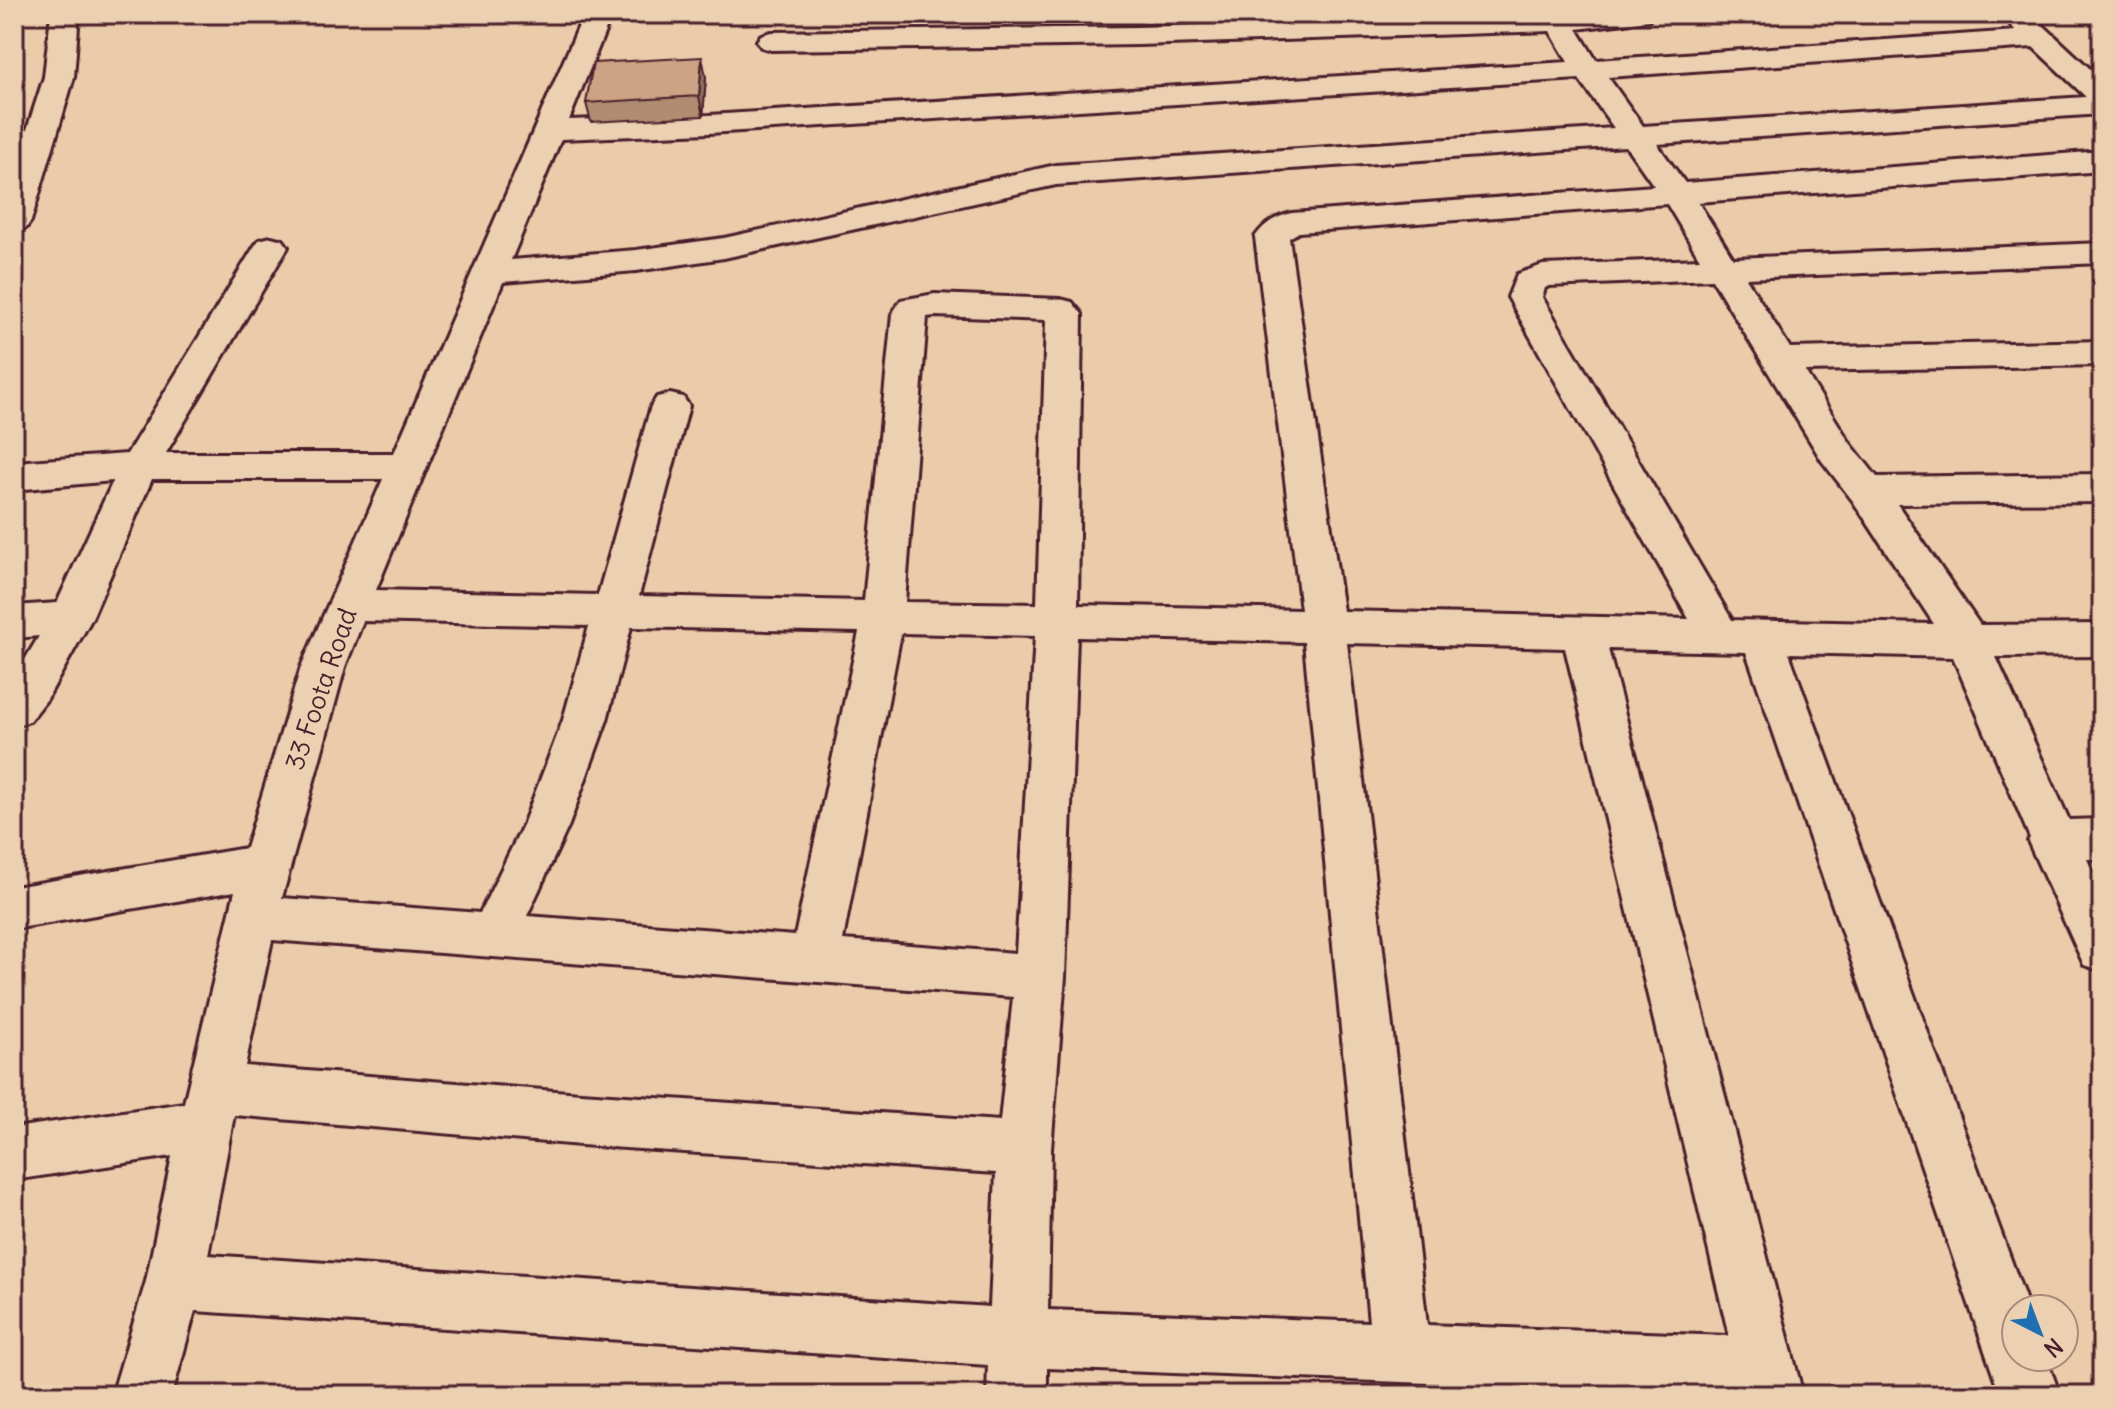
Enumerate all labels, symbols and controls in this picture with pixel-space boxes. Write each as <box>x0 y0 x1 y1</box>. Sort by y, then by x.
street label: 33 Foota Road <box>277 604 364 774</box>
north arrow <box>2000 1293 2080 1373</box>
text: N <box>2038 1332 2068 1363</box>

